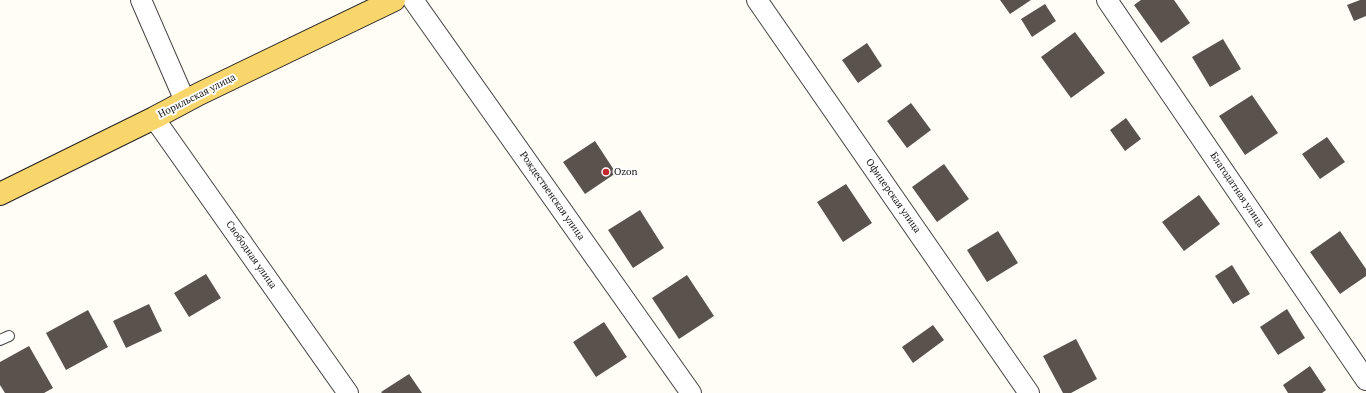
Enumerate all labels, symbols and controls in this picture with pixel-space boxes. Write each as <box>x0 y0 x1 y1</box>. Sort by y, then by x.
street label: Норильская улица <box>156 71 238 121</box>
street label: Рождественская улица <box>517 149 587 243</box>
street label: Благодатная улица <box>1207 150 1267 230</box>
street label: Офицерская улица <box>863 157 923 235</box>
place label: Ozon <box>614 166 637 178</box>
marker: Ozon <box>601 167 611 177</box>
street label: Свободная улица <box>223 219 279 291</box>

